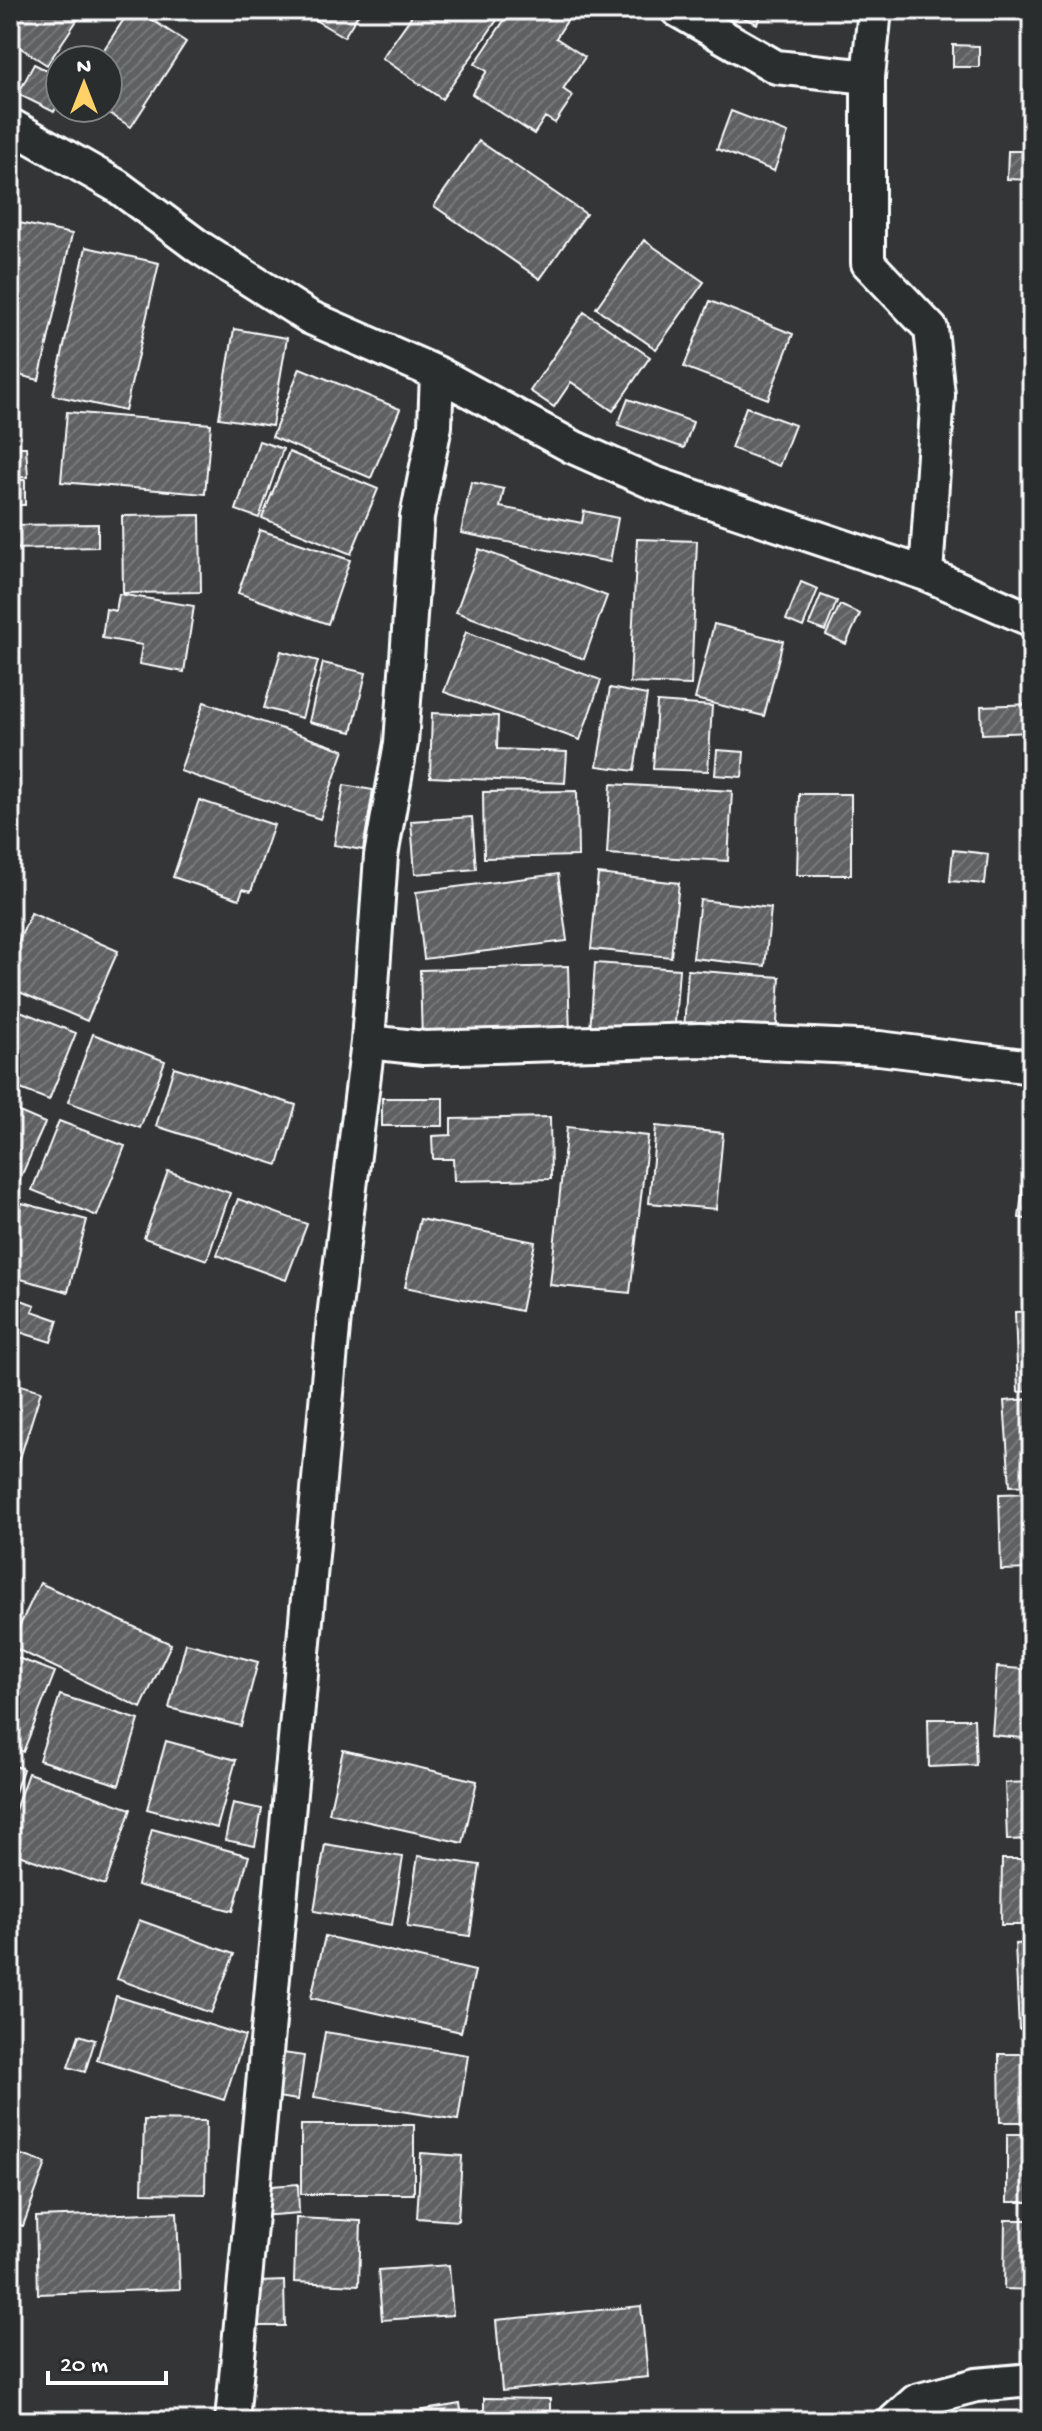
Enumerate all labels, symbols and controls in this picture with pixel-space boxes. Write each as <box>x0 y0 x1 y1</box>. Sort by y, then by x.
north arrow <box>44 44 124 124</box>
text: N <box>77 55 91 81</box>
scale bar <box>48 2335 166 2385</box>
text: 20 m <box>60 2352 108 2381</box>

